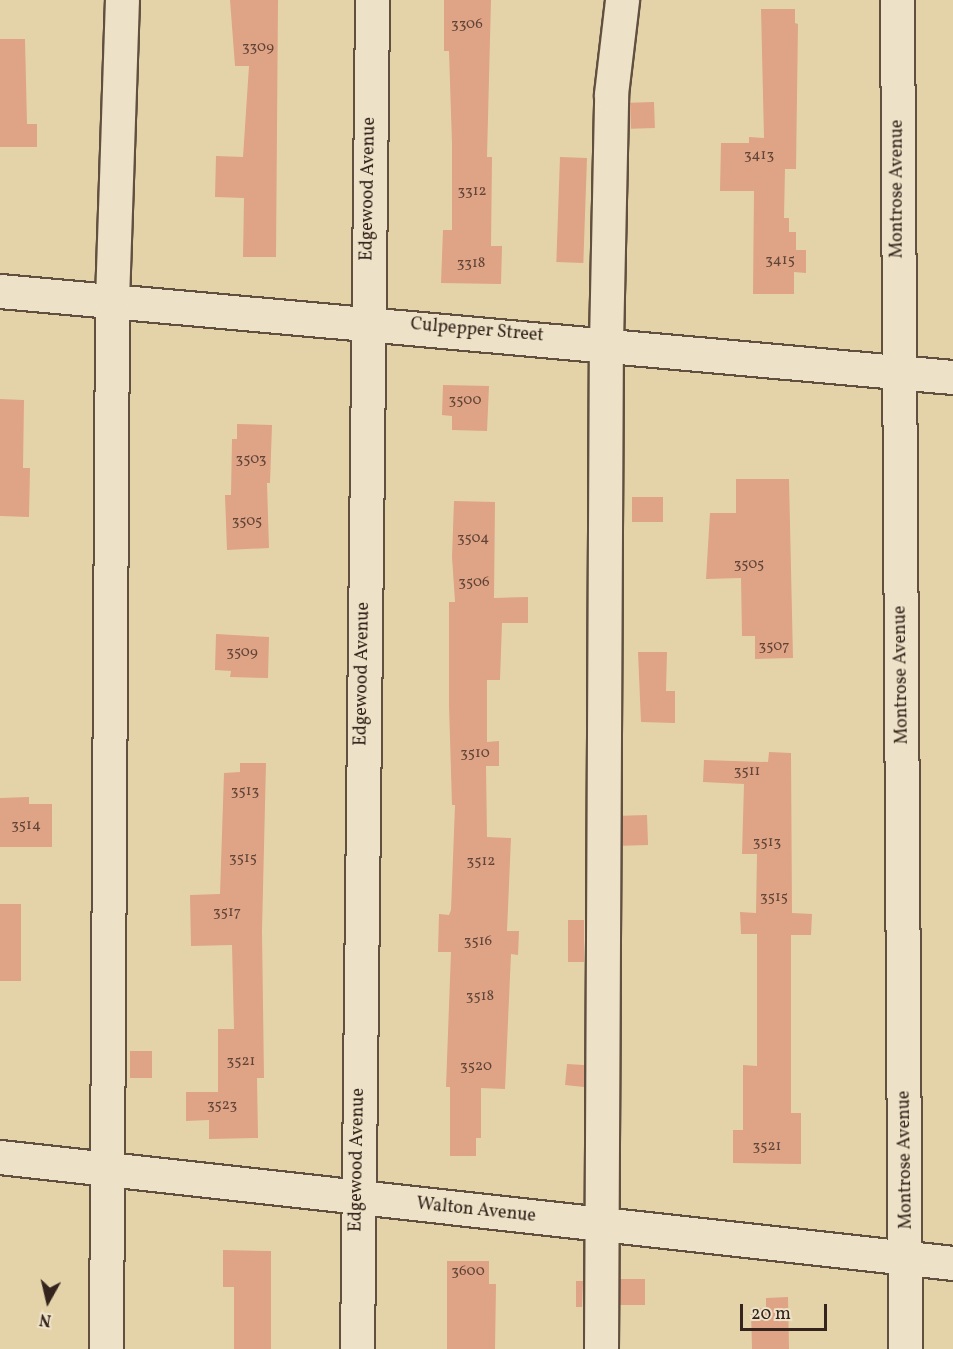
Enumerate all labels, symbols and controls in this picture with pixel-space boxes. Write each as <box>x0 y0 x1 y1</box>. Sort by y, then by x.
house number: 3306 <box>451 16 483 34</box>
house number: 3309 <box>242 39 274 57</box>
street label: Edgewood Avenue <box>357 117 381 261</box>
street label: Montrose Avenue <box>887 120 909 258</box>
house number: 3413 <box>744 147 774 165</box>
house number: 3312 <box>457 183 487 201</box>
house number: 3415 <box>765 252 795 270</box>
house number: 3318 <box>457 255 485 273</box>
street label: Culpepper Street <box>410 314 544 348</box>
house number: 3500 <box>449 392 481 410</box>
house number: 3503 <box>236 451 266 469</box>
house number: 3505 <box>232 513 262 531</box>
house number: 3504 <box>457 530 489 548</box>
house number: 3505 <box>734 556 764 574</box>
house number: 3506 <box>458 574 490 592</box>
street label: Edgewood Avenue <box>351 602 375 746</box>
street label: Montrose Avenue <box>890 605 914 745</box>
house number: 3507 <box>759 638 789 656</box>
house number: 3509 <box>226 644 258 662</box>
house number: 3510 <box>460 745 490 763</box>
house number: 3511 <box>734 763 760 781</box>
house number: 3513 <box>231 783 259 801</box>
house number: 3514 <box>11 817 41 835</box>
house number: 3513 <box>753 834 781 852</box>
house number: 3515 <box>229 850 257 868</box>
house number: 3512 <box>467 853 495 871</box>
house number: 3515 <box>760 889 788 907</box>
house number: 3517 <box>213 904 241 922</box>
house number: 3516 <box>464 933 492 951</box>
house number: 3518 <box>466 988 494 1006</box>
house number: 3521 <box>227 1053 255 1071</box>
house number: 3520 <box>460 1058 492 1076</box>
street label: Edgewood Avenue <box>346 1088 370 1232</box>
street label: Montrose Avenue <box>894 1090 918 1230</box>
house number: 3523 <box>207 1097 237 1115</box>
house number: 3521 <box>753 1138 781 1156</box>
street label: Walton Avenue <box>415 1194 537 1228</box>
house number: 3600 <box>451 1263 485 1281</box>
north arrow <box>18 1271 78 1331</box>
scale bar <box>743 1292 830 1330</box>
text: 20 m <box>751 1302 791 1327</box>
text: N <box>38 1307 53 1331</box>

